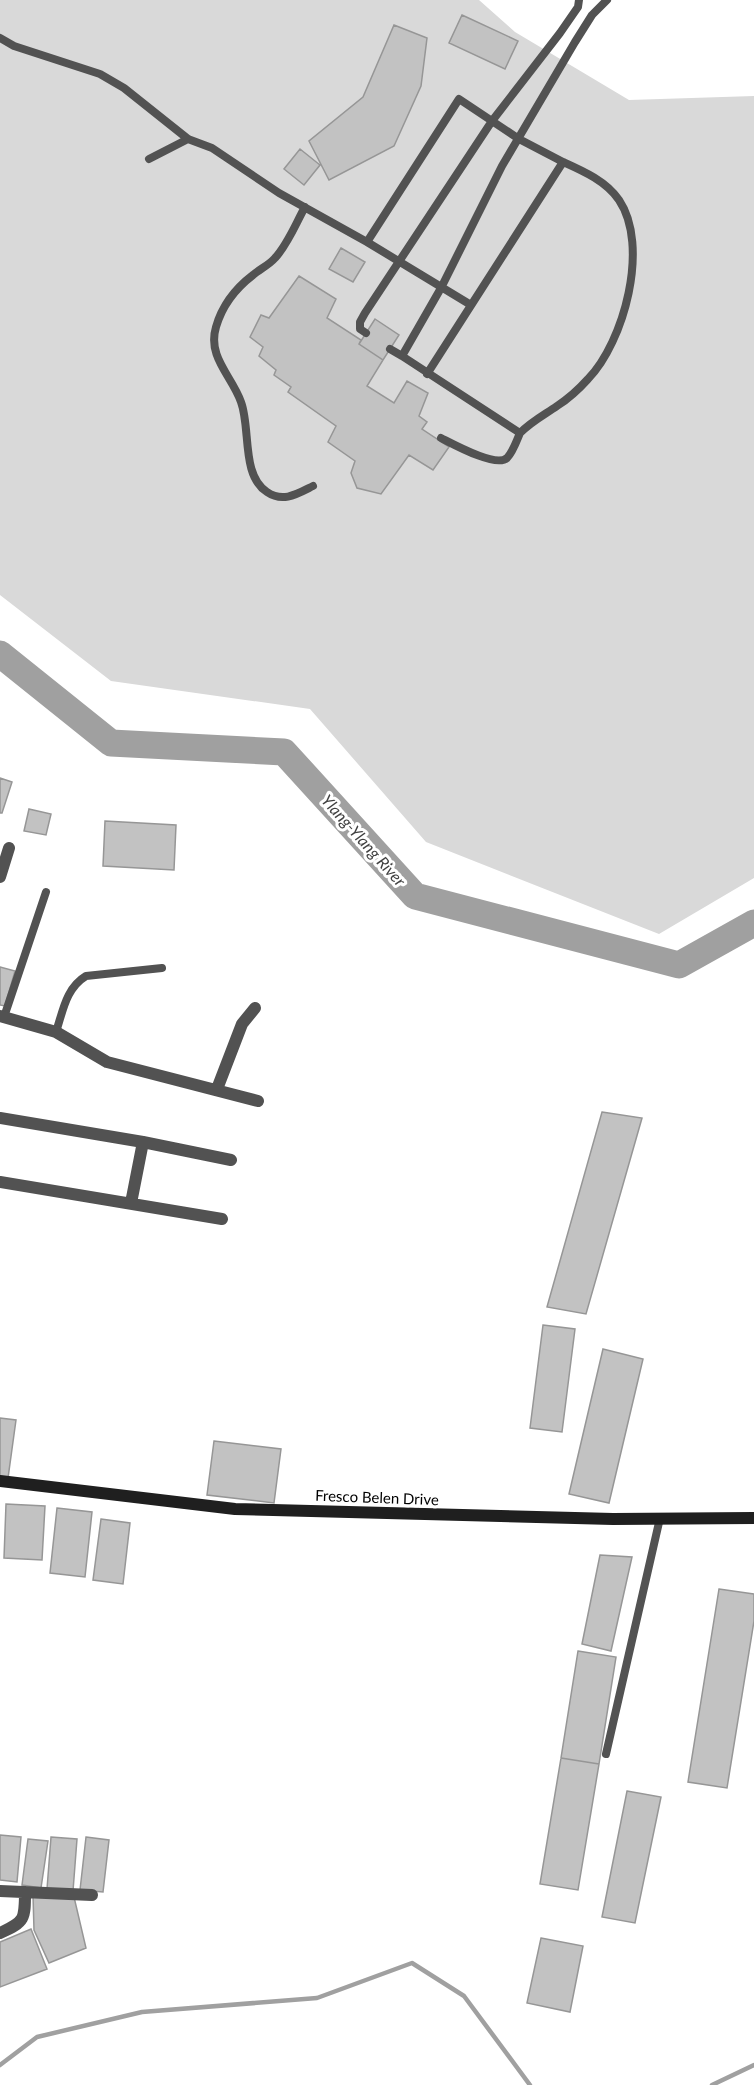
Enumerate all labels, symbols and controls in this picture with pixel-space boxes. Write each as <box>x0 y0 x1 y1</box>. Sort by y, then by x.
water label: Ylang-Ylang River <box>318 790 410 890</box>
street label: Fresco Belen Drive <box>315 1486 439 1508</box>

